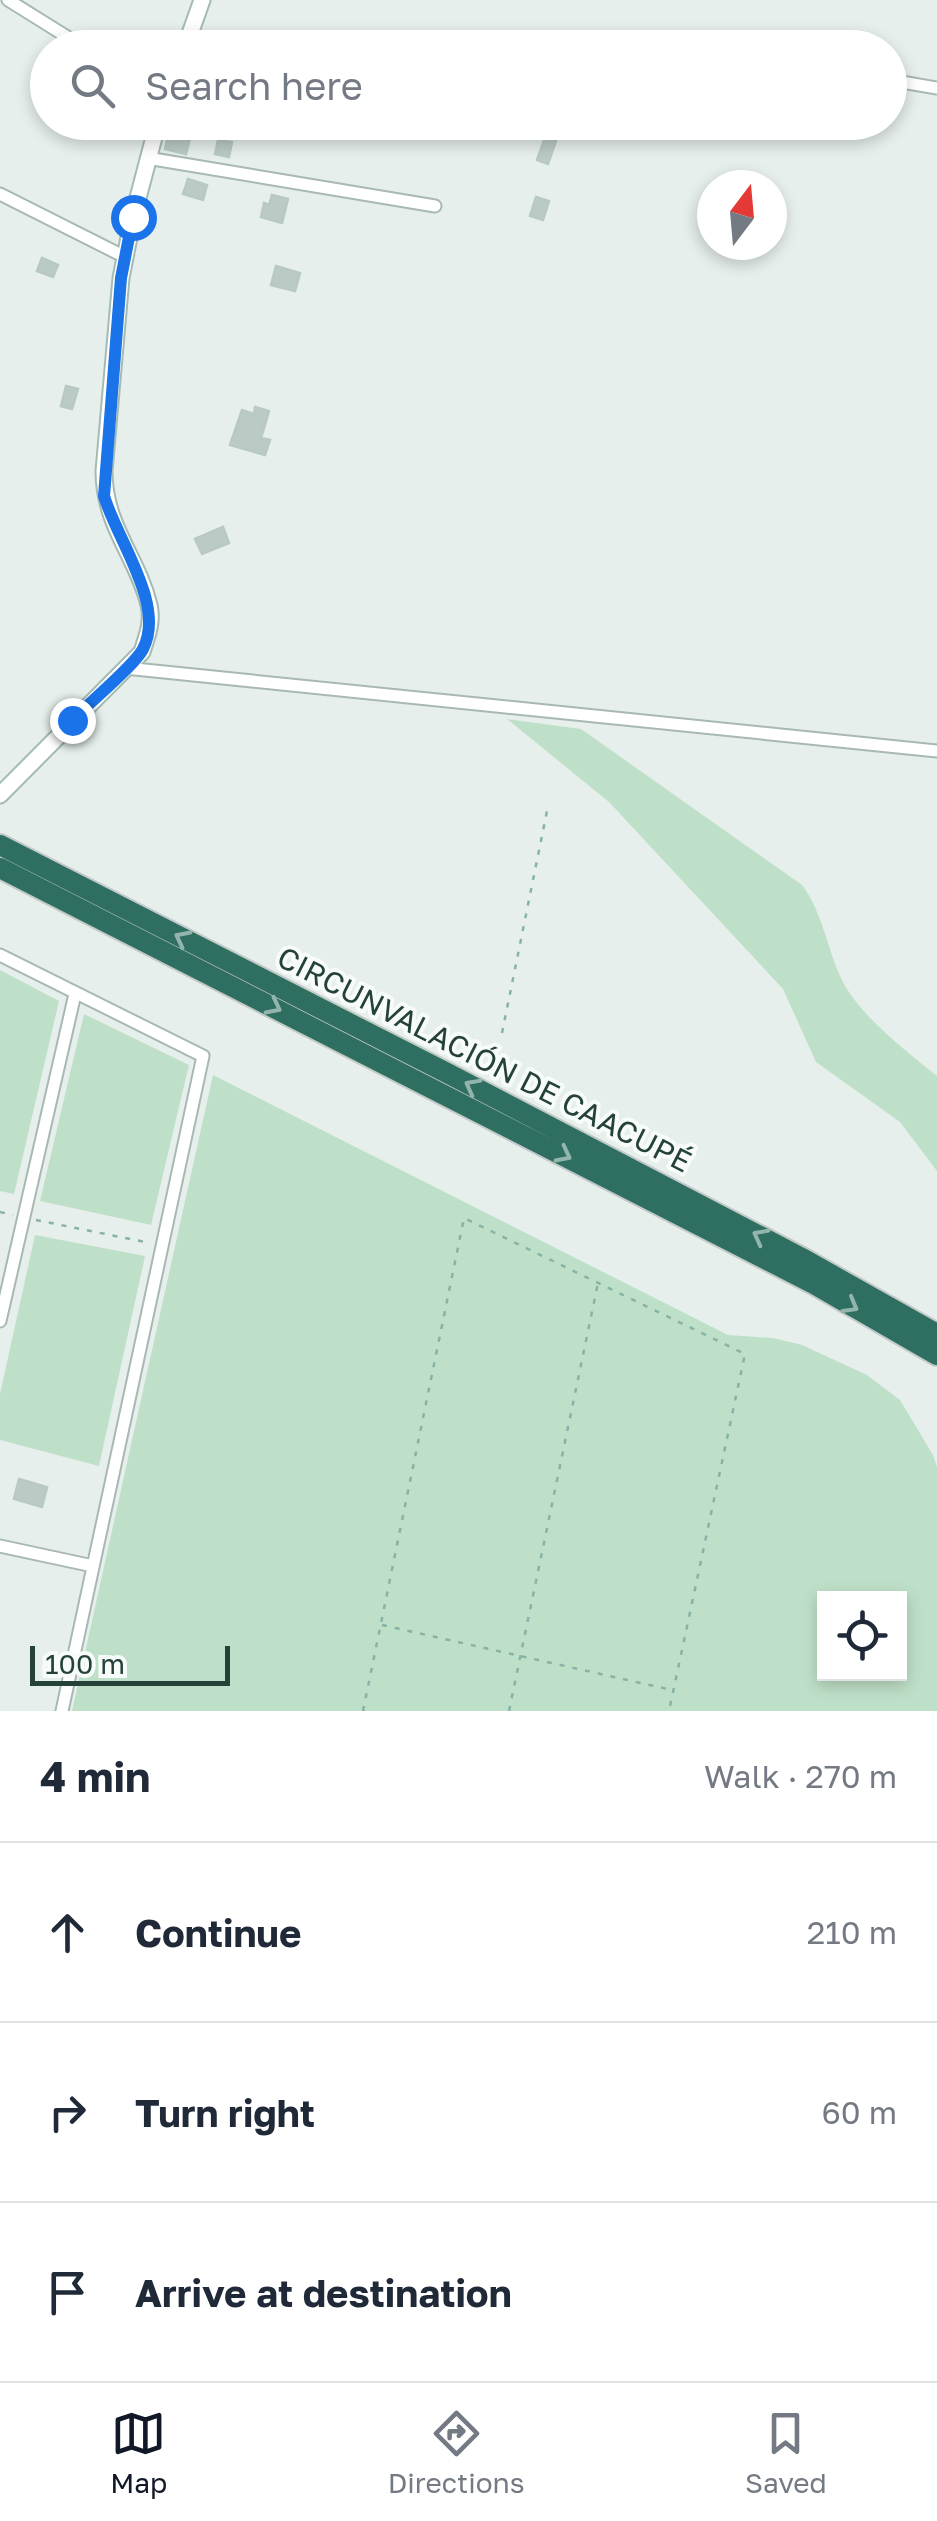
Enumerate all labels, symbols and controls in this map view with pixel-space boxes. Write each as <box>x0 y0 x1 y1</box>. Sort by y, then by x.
search box <box>30 30 907 140</box>
icon: search <box>65 58 120 113</box>
text: Search here <box>145 63 363 108</box>
north arrow <box>697 170 787 260</box>
route start <box>111 195 157 241</box>
route end <box>50 698 96 744</box>
one-way arrow <box>174 930 192 950</box>
street label: CIRCUNVALACIÓN DE CAACUPÉ <box>271 939 697 1179</box>
one-way arrow <box>264 995 282 1014</box>
one-way arrow <box>464 1079 482 1098</box>
one-way arrow <box>553 1143 571 1162</box>
one-way arrow <box>752 1229 770 1248</box>
one-way arrow <box>841 1293 859 1313</box>
map controls <box>817 1591 907 1681</box>
button: locate <box>817 1591 907 1681</box>
scale bar <box>30 1641 230 1686</box>
text: 100 m <box>45 1647 125 1680</box>
text: 4 min <box>40 1751 150 1801</box>
text: Walk · 270 m <box>704 1757 897 1795</box>
icon: ahead <box>40 1905 95 1960</box>
text: Continue <box>135 1910 301 1955</box>
text: 210 m <box>807 1913 897 1951</box>
icon: right <box>40 2085 95 2140</box>
text: Turn right <box>135 2090 315 2135</box>
text: 60 m <box>821 2093 897 2131</box>
icon: arrive <box>40 2265 95 2320</box>
text: Arrive at destination <box>135 2270 512 2315</box>
tab: Map <box>110 2406 167 2499</box>
tab: Directions <box>388 2406 525 2499</box>
tab: Saved <box>745 2406 827 2499</box>

